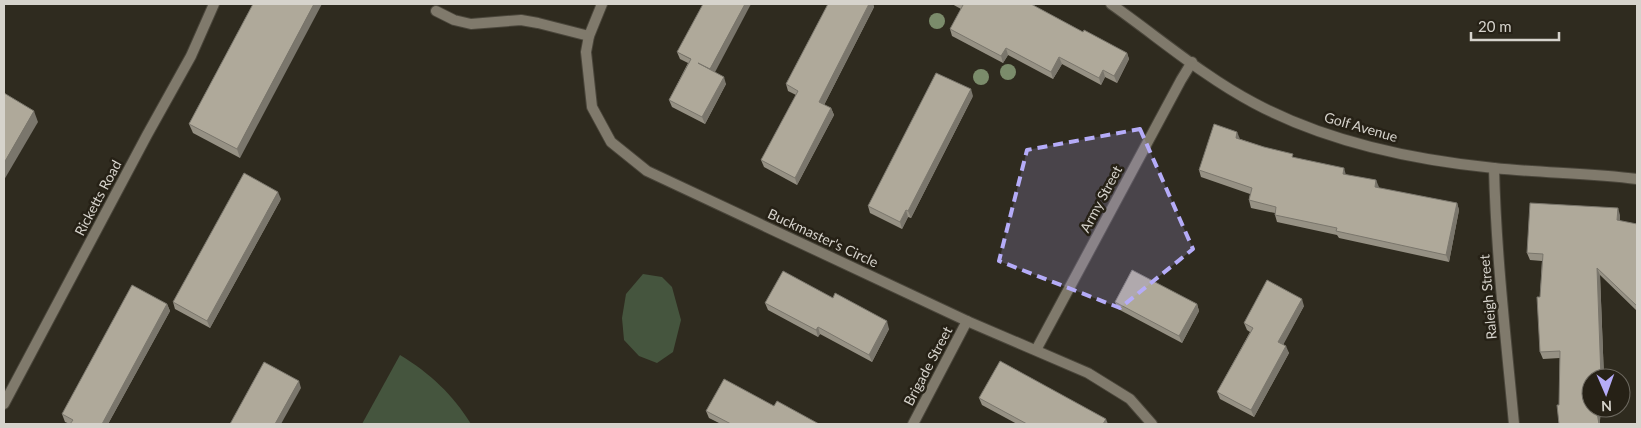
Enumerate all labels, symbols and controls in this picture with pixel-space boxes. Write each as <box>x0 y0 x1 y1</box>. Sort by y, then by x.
scale bar <box>1471 10 1558 42</box>
text: 20 m <box>1478 17 1512 35</box>
street label: Golf Avenue <box>1323 108 1400 145</box>
street label: Ricketts Road <box>71 157 125 238</box>
street label: Army Street <box>1076 162 1125 235</box>
street label: Buckmaster's Circle <box>765 205 881 271</box>
street label: Raleigh Street <box>1475 254 1500 340</box>
street label: Brigade Street <box>900 323 956 408</box>
north arrow <box>1581 368 1631 418</box>
text: N <box>1601 398 1612 415</box>

